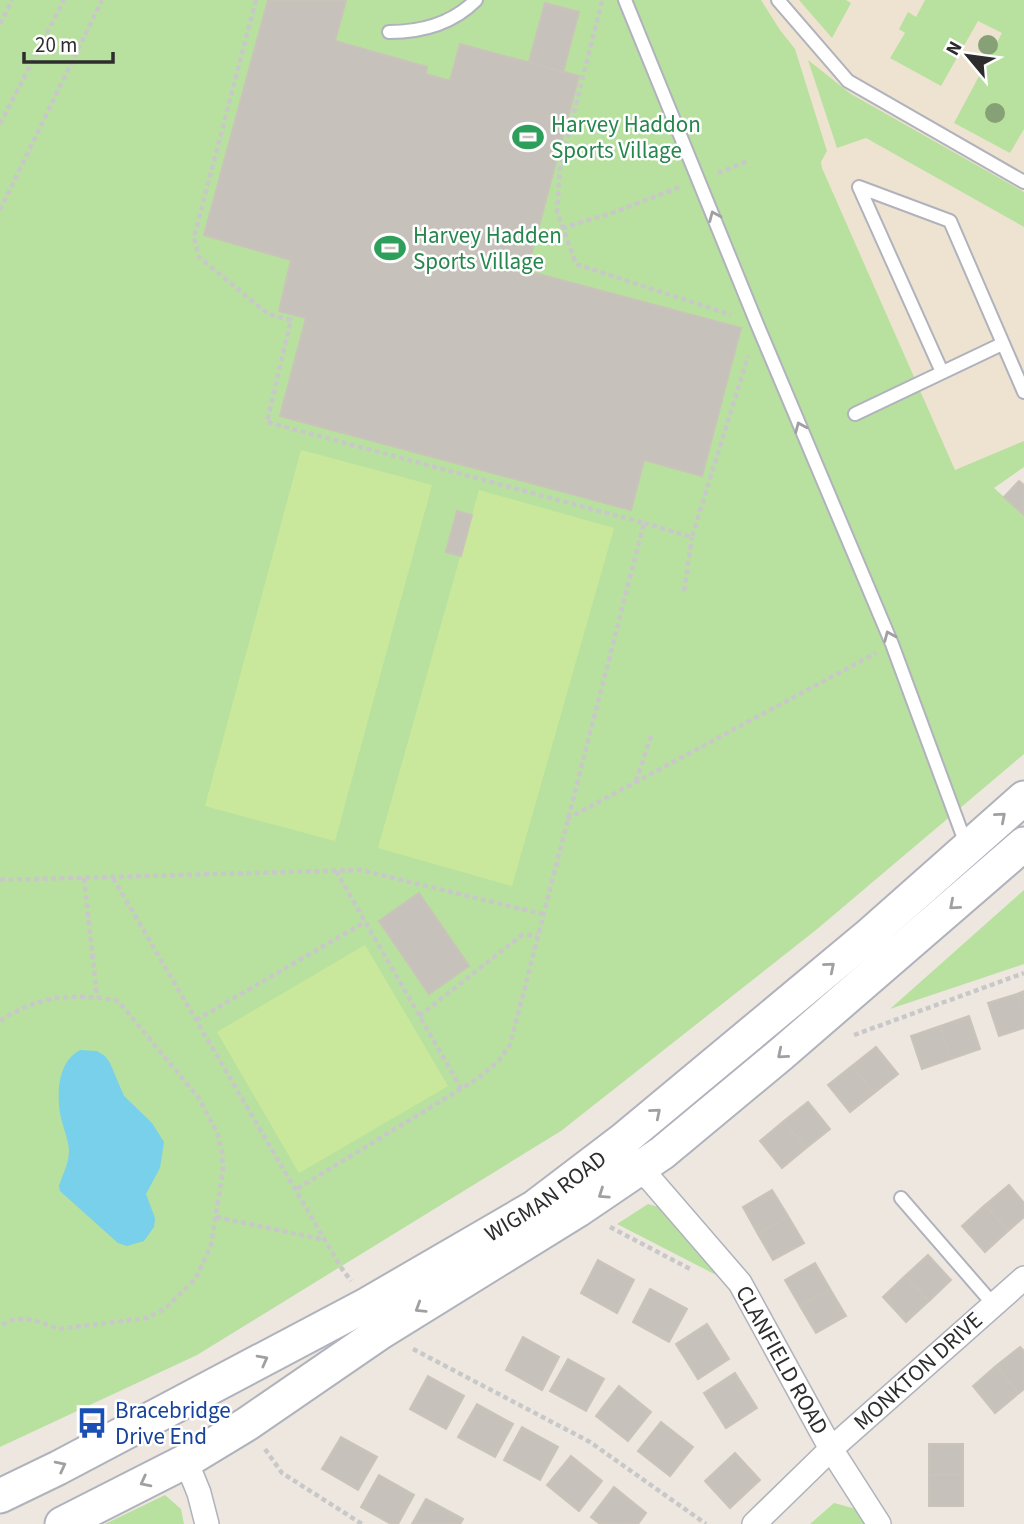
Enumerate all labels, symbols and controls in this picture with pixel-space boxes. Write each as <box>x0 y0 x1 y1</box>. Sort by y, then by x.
scale bar <box>24 21 114 65</box>
north arrow <box>933 21 1003 91</box>
text: 20 m <box>35 30 77 60</box>
text: N <box>940 36 969 61</box>
place label: Harvey Haddon Sports Village <box>551 108 701 167</box>
sports icon: Harvey Haddon Sports Village <box>511 120 545 154</box>
one-way arrow <box>709 211 723 223</box>
place label: Harvey Hadden Sports Village <box>413 219 562 278</box>
sports icon: Harvey Hadden Sports Village <box>373 231 407 265</box>
one-way arrow <box>795 421 809 433</box>
one-way arrow <box>883 631 897 643</box>
one-way arrow <box>993 813 1006 825</box>
one-way arrow <box>949 897 962 909</box>
one-way arrow <box>822 963 835 975</box>
one-way arrow <box>777 1045 789 1058</box>
one-way arrow <box>647 1109 660 1121</box>
street label: WIGMAN ROAD <box>478 1142 613 1249</box>
one-way arrow <box>598 1186 611 1198</box>
street label: CLANFIELD ROAD <box>727 1279 837 1441</box>
one-way arrow <box>414 1300 427 1313</box>
street label: MONKTON DRIVE <box>846 1304 990 1438</box>
one-way arrow <box>255 1354 268 1368</box>
place label: Bracebridge Drive End <box>115 1394 231 1453</box>
bus stop icon: Bracebridge Drive End <box>75 1406 109 1440</box>
one-way arrow <box>54 1461 66 1474</box>
one-way arrow <box>140 1473 152 1487</box>

